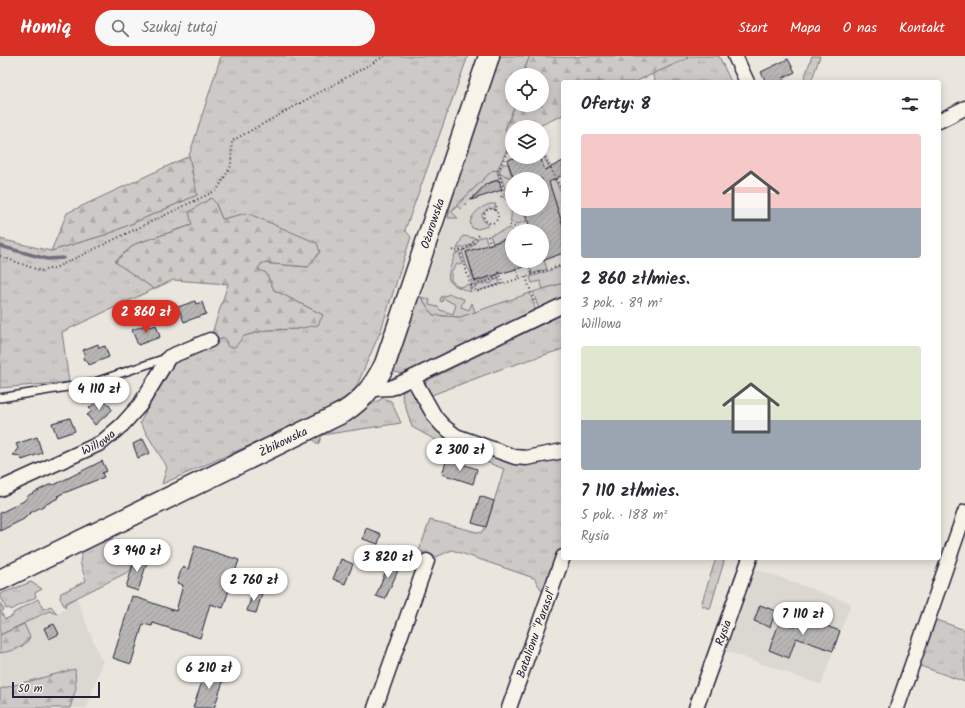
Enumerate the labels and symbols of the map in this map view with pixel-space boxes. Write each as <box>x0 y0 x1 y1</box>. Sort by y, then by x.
street label: Ożarowska <box>416 196 450 251</box>
pin: 2 860 zł <box>105 300 187 334</box>
pin: 4 110 zł <box>58 377 140 411</box>
street label: Żbikowska <box>256 422 311 462</box>
street label: Willowa <box>78 425 120 461</box>
pin: 2 300 zł <box>419 438 501 472</box>
pin: 3 940 zł <box>96 539 178 573</box>
pin: 3 820 zł <box>347 545 429 579</box>
pin: 2 760 zł <box>213 568 295 602</box>
street label: Batalionu "Parasol" <box>511 585 561 681</box>
pin: 7 110 zł <box>762 602 844 636</box>
street label: Rysia <box>710 617 737 648</box>
pin: 6 210 zł <box>168 656 250 690</box>
scale bar <box>12 680 100 699</box>

